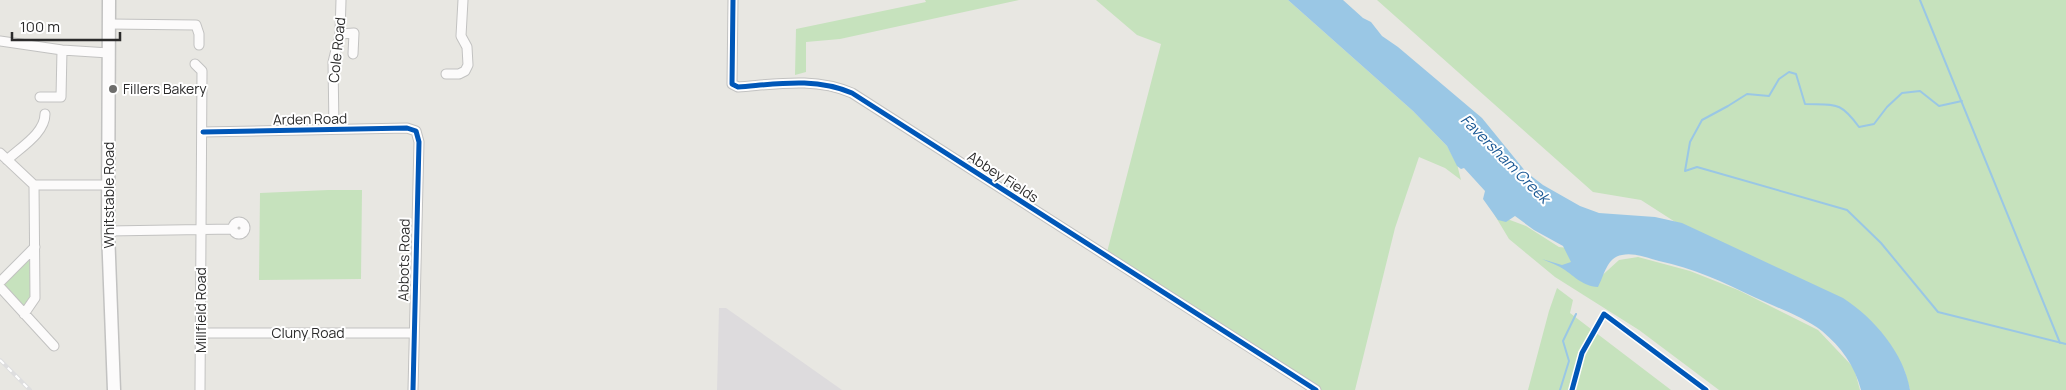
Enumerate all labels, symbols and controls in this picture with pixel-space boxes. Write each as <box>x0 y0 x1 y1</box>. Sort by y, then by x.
scale bar <box>12 10 120 42</box>
text: 100 m <box>20 16 60 37</box>
street label: Cole Road <box>324 16 349 84</box>
place label: Fillers Bakery <box>123 79 207 98</box>
marker: Fillers Bakery <box>107 83 119 95</box>
street label: Arden Road <box>273 108 347 129</box>
water label: Faversham Creek <box>1456 109 1556 210</box>
street label: Whitstable Road <box>99 142 118 248</box>
street label: Abbey Fields <box>964 147 1042 207</box>
street label: Abbots Road <box>393 218 414 301</box>
street label: Millfield Road <box>191 267 210 353</box>
street label: Cluny Road <box>271 323 345 342</box>

